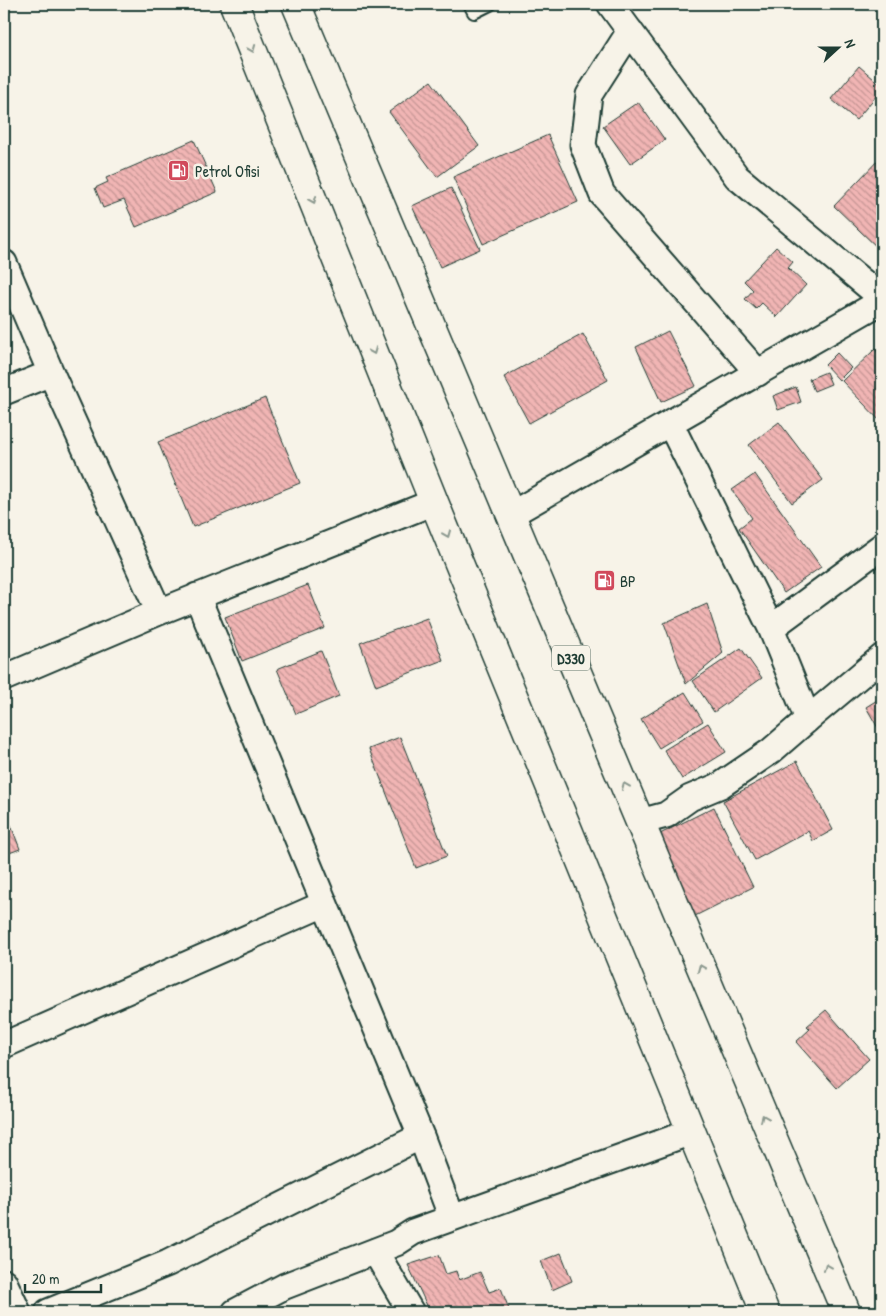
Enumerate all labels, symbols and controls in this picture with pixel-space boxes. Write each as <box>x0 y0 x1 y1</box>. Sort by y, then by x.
north arrow <box>814 22 864 72</box>
text: N <box>840 36 861 51</box>
one-way arrow <box>246 44 256 53</box>
fuel station icon: Petrol Ofisi <box>167 159 191 183</box>
place label: Petrol Ofisi <box>195 160 260 182</box>
one-way arrow <box>306 195 317 204</box>
one-way arrow <box>367 346 377 355</box>
one-way arrow <box>440 529 451 538</box>
fuel station icon: BP <box>592 569 616 593</box>
place label: BP <box>620 570 636 592</box>
road number: D330 <box>552 646 590 670</box>
one-way arrow <box>620 782 631 791</box>
one-way arrow <box>697 964 708 973</box>
one-way arrow <box>760 1114 770 1122</box>
scale bar <box>25 1261 101 1293</box>
one-way arrow <box>823 1263 834 1272</box>
text: 20 m <box>32 1268 59 1289</box>

